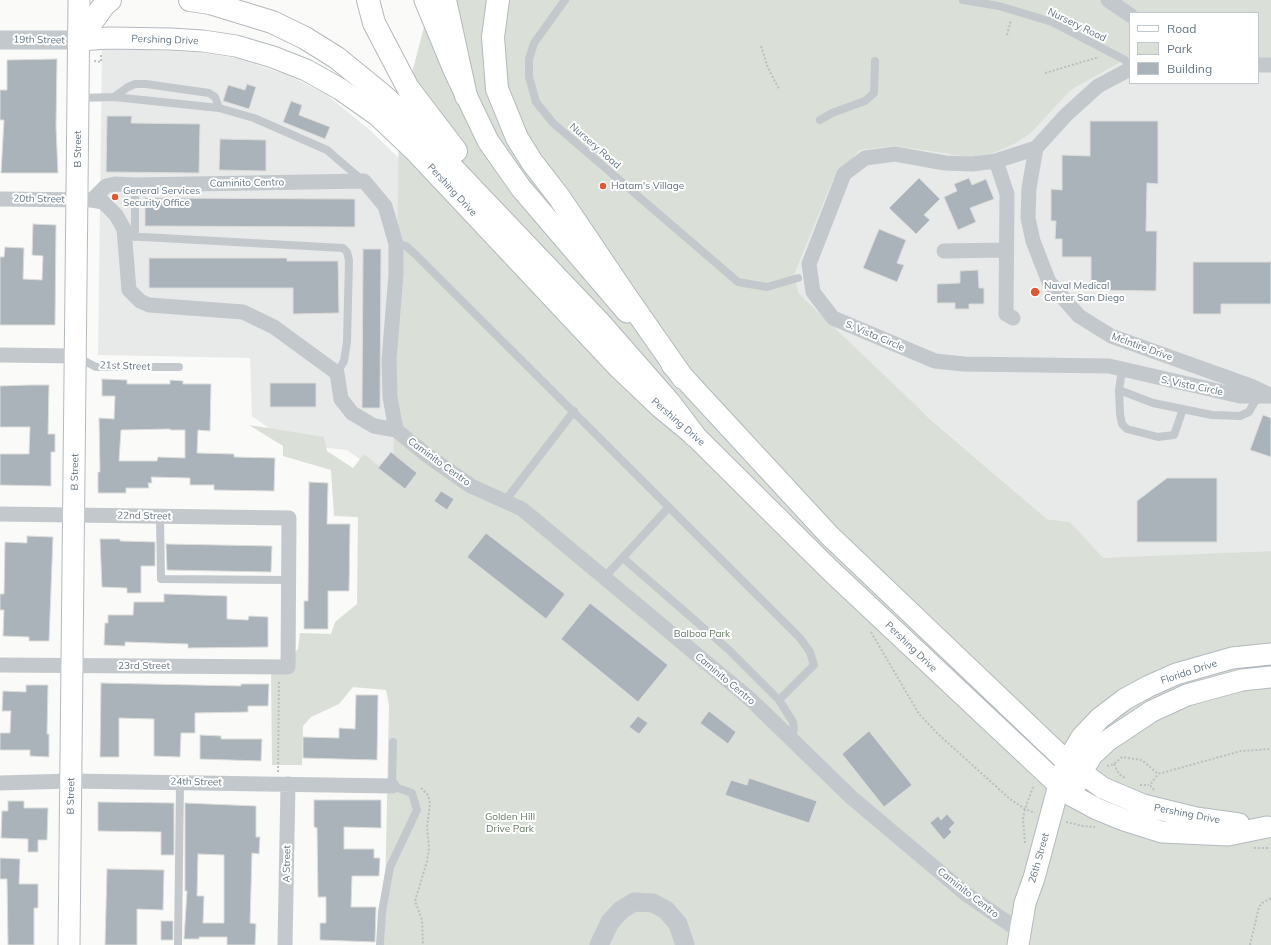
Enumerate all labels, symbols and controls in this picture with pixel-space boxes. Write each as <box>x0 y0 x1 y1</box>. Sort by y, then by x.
street label: Nursery Road <box>1046 6 1108 44</box>
legend <box>1129 12 1259 84</box>
text: Road <box>1167 21 1196 36</box>
street label: Pershing Drive <box>131 33 199 47</box>
street label: 19th Street <box>13 34 65 46</box>
text: Park <box>1167 41 1192 56</box>
text: Building <box>1167 61 1212 76</box>
street label: Nursery Road <box>567 121 623 171</box>
street label: B Street <box>72 130 84 168</box>
street label: Pershing Drive <box>425 161 479 219</box>
street label: Caminito Centro <box>210 176 284 190</box>
place label: Hatam's Village <box>611 180 684 192</box>
marker: Hatam's Village <box>598 181 608 191</box>
place label: General Services Security Office <box>123 185 200 208</box>
marker: General Services Security Office <box>110 192 120 202</box>
street label: 20th Street <box>13 193 65 205</box>
place label: Naval Medical Center San Diego <box>1044 280 1125 304</box>
marker: Naval Medical Center San Diego <box>1029 286 1041 298</box>
street label: S. Vista Circle <box>844 318 906 354</box>
street label: McIntire Drive <box>1110 330 1174 364</box>
street label: 21st Street <box>99 359 151 373</box>
street label: S. Vista Circle <box>1160 374 1224 398</box>
street label: Pershing Drive <box>649 395 707 449</box>
street label: Caminito Centro <box>405 435 473 489</box>
street label: B Street <box>69 453 81 491</box>
street label: 22nd Street <box>117 510 171 522</box>
street label: Pershing Drive <box>883 619 939 675</box>
park label: Balboa Park <box>674 628 730 640</box>
street label: Caminito Centro <box>693 650 757 708</box>
street label: Florida Drive <box>1159 657 1219 687</box>
street label: 23rd Street <box>118 660 170 672</box>
street label: 24th Street <box>170 776 222 788</box>
street label: B Street <box>65 777 77 815</box>
street label: Pershing Drive <box>1153 802 1221 826</box>
park label: Golden Hill Drive Park <box>485 811 535 834</box>
street label: 26th Street <box>1026 832 1052 884</box>
street label: A Street <box>281 845 293 883</box>
street label: Caminito Centro <box>935 865 1001 921</box>

